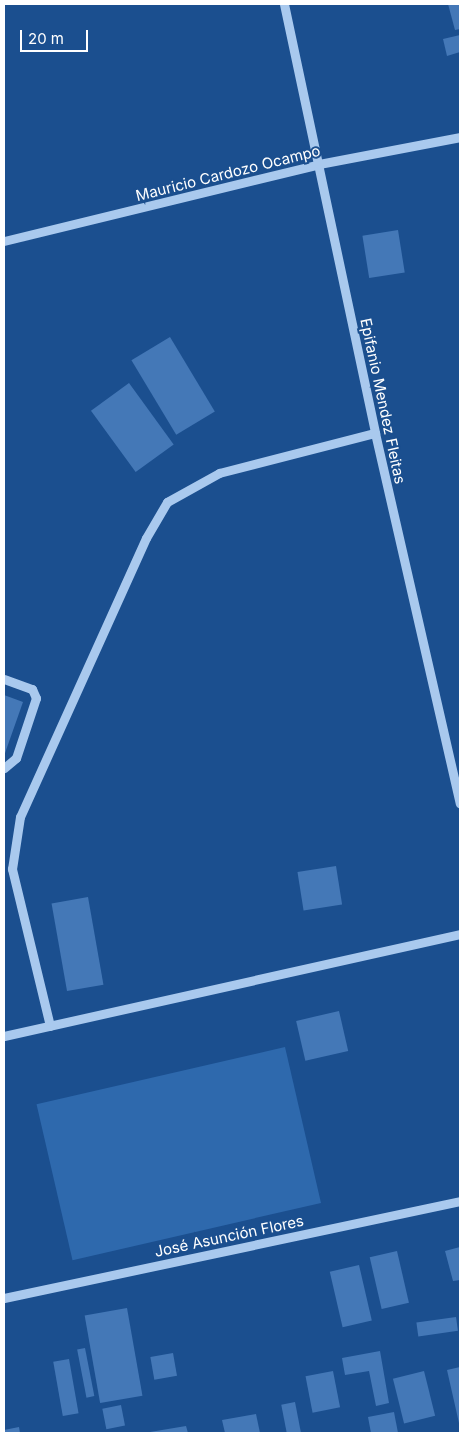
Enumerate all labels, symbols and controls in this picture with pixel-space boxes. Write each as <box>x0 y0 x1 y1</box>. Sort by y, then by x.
scale bar <box>22 20 90 52</box>
text: 20 m <box>28 29 64 48</box>
street label: Mauricio Cardozo Ocampo <box>134 141 322 205</box>
street label: Epifanio Mendez Fleitas <box>357 317 409 485</box>
street label: José Asunción Flores <box>153 1211 305 1261</box>

